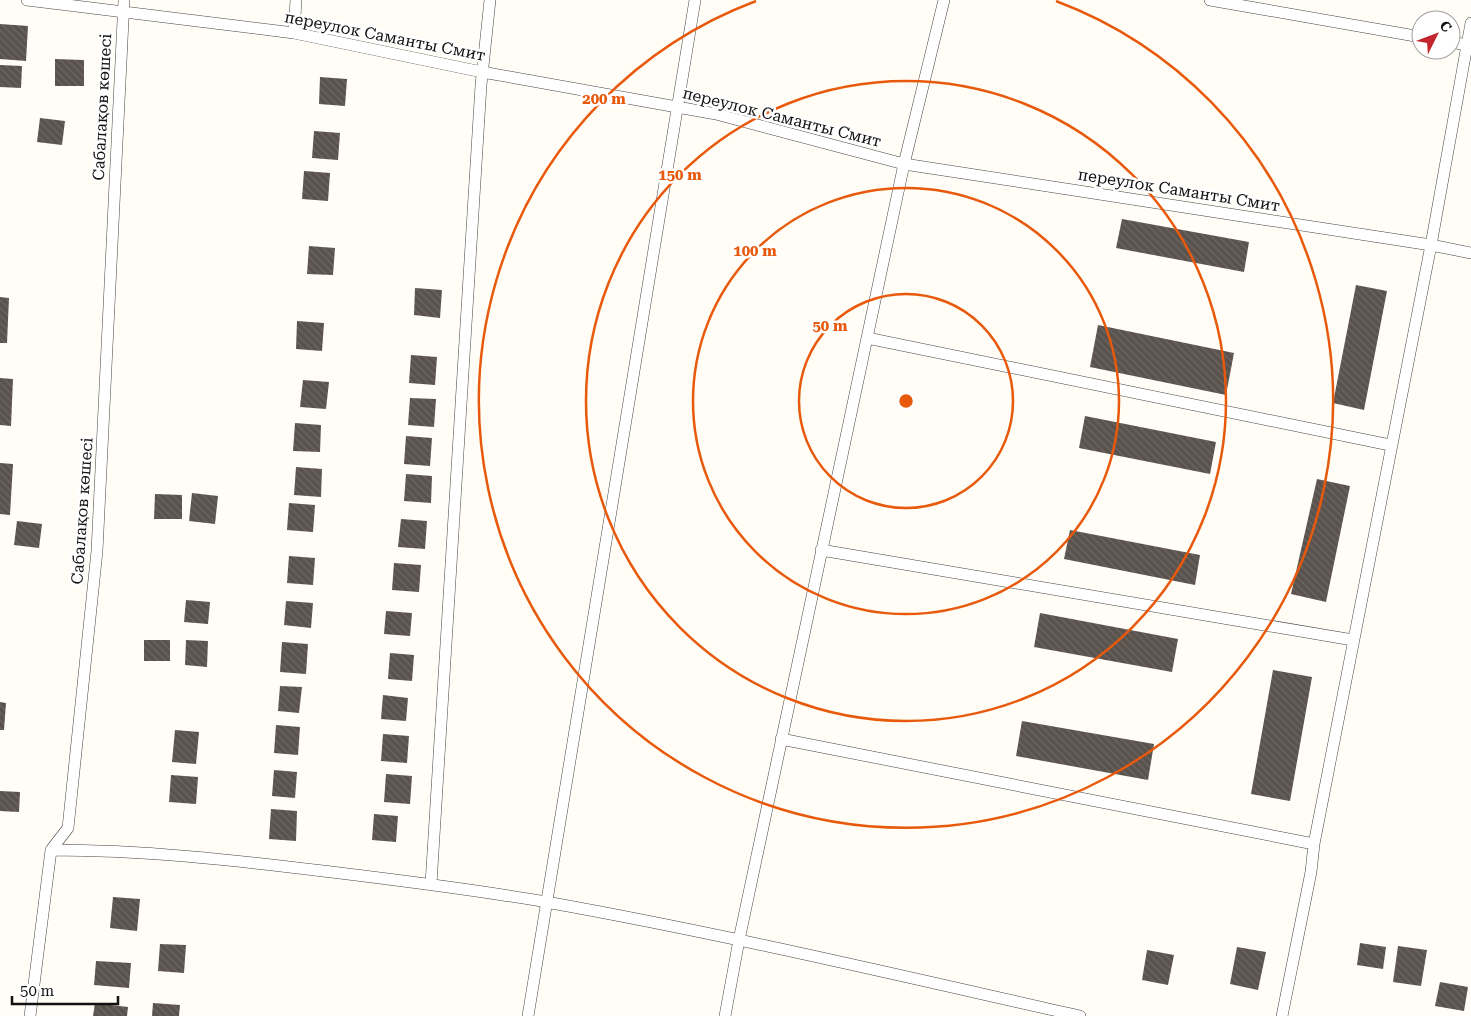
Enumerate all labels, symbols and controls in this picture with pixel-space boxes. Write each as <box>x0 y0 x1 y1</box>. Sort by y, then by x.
street label: переулок Саманты Смит <box>283 7 487 65</box>
north arrow <box>1411 10 1461 60</box>
text: С <box>1436 17 1455 35</box>
street label: Сабалақов көшесі <box>89 33 115 181</box>
street label: переулок Саманты Смит <box>681 83 883 151</box>
text: 200 m <box>582 90 626 108</box>
street label: переулок Саманты Смит <box>1077 165 1281 215</box>
text: 150 m <box>658 166 702 184</box>
text: 100 m <box>733 242 777 260</box>
text: 50 m <box>812 317 848 335</box>
centre of rings <box>897 392 915 410</box>
street label: Сабалақов көшесі <box>67 437 97 585</box>
scale bar <box>12 974 119 1006</box>
text: 50 m <box>20 982 55 1000</box>

